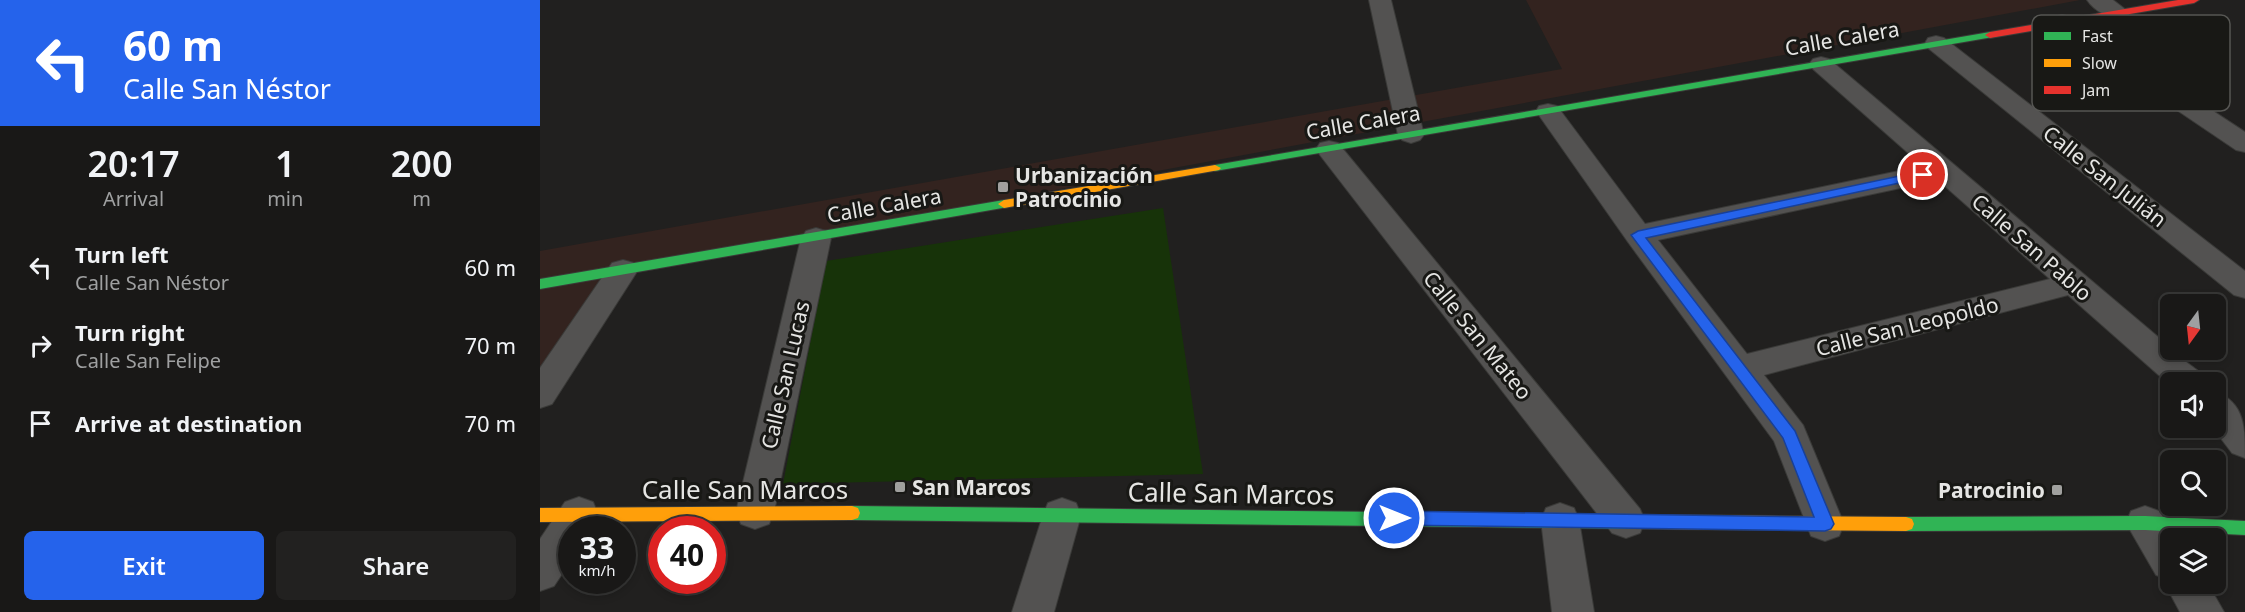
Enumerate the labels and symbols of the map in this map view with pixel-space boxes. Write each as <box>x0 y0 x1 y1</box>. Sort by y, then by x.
street label: Calle Calera <box>1783 14 1901 62</box>
legend <box>2032 15 2230 111</box>
text: Fast <box>2082 25 2113 47</box>
text: Slow <box>2082 52 2117 74</box>
text: Jam <box>2080 79 2110 101</box>
street label: Calle Calera <box>1304 98 1422 146</box>
street label: Calle San Julián <box>2038 119 2172 233</box>
pin <box>1897 149 1948 200</box>
place label: Urbanización Patrocinio <box>1015 161 1153 213</box>
marker: Urbanización Patrocinio <box>996 180 1010 194</box>
street label: Calle Calera <box>825 181 943 229</box>
street label: Calle San Pablo <box>1966 187 2098 307</box>
street label: Calle San Mateo <box>1417 265 1539 405</box>
street label: Calle San Leopoldo <box>1813 290 2001 362</box>
north arrow <box>2160 294 2226 360</box>
street label: Calle San Lucas <box>754 298 816 452</box>
street label: Calle San Marcos <box>642 471 848 507</box>
place label: San Marcos <box>912 473 1031 501</box>
street label: Calle San Marcos <box>1127 473 1335 513</box>
place label: Patrocinio <box>1938 476 2045 504</box>
marker: San Marcos <box>893 480 907 494</box>
marker: Patrocinio <box>2050 483 2064 497</box>
position arrow <box>1362 486 1426 550</box>
speed limit sign: 40 <box>648 516 726 594</box>

